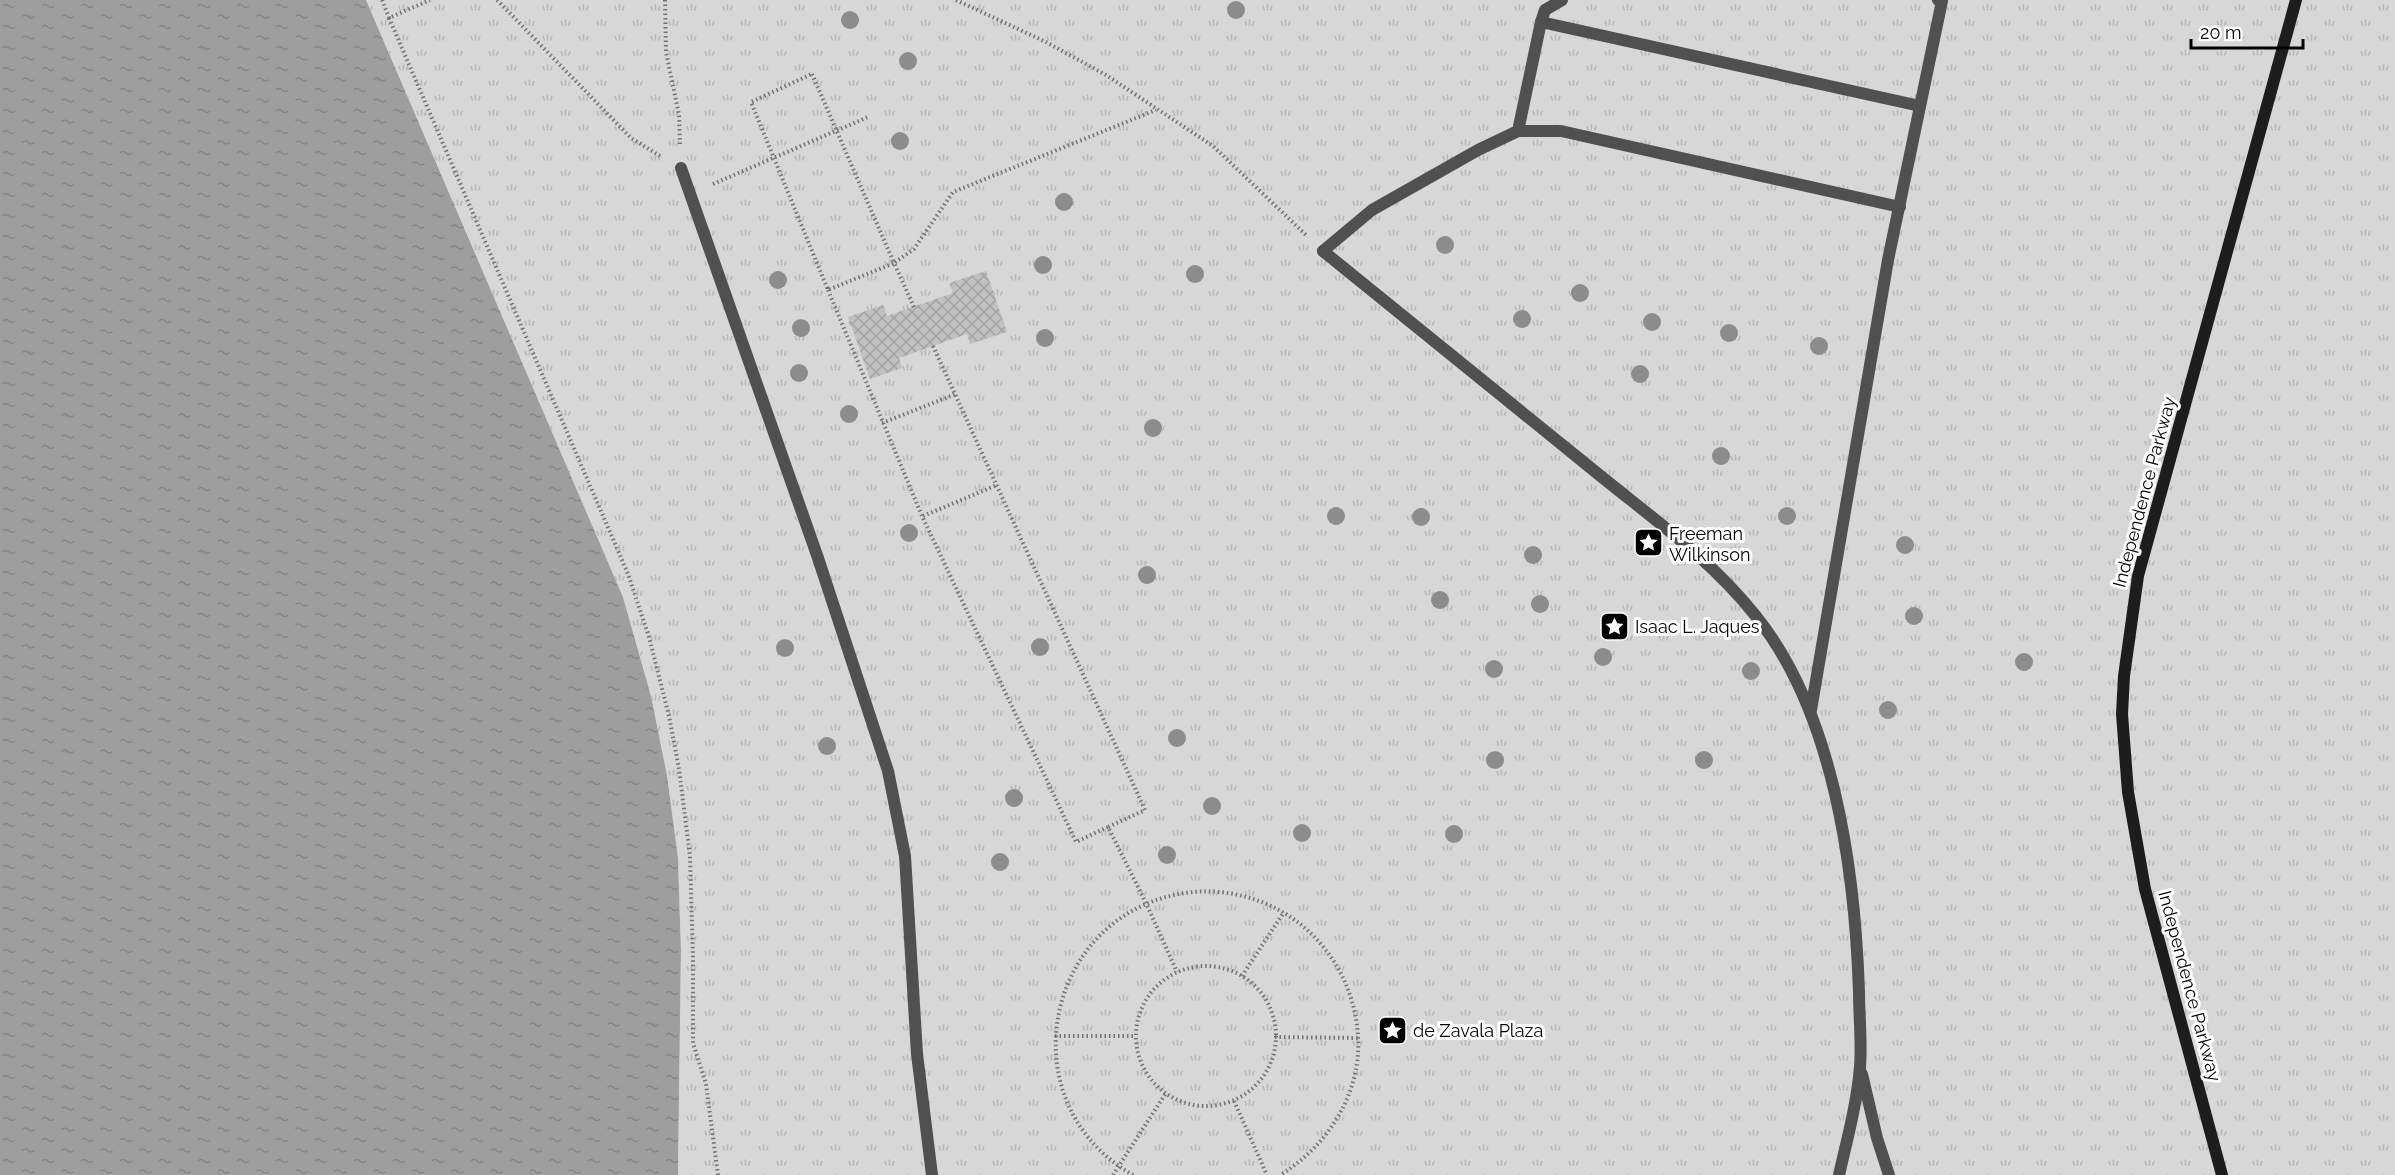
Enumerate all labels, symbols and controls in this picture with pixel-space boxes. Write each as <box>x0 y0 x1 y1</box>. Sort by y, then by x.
scale bar <box>2191 12 2304 50</box>
text: 20 m <box>2200 22 2242 43</box>
street label: Independence Parkway <box>2108 394 2180 590</box>
place label: Freeman Wilkinson <box>1669 523 1751 565</box>
place icon: Freeman Wilkinson <box>1632 527 1664 559</box>
place icon: Isaac L. Jaques <box>1598 610 1630 642</box>
place label: Isaac L. Jaques <box>1635 616 1760 637</box>
street label: Independence Parkway <box>2154 888 2226 1084</box>
place icon: de Zavala Plaza <box>1376 1014 1408 1046</box>
place label: de Zavala Plaza <box>1413 1020 1543 1041</box>

